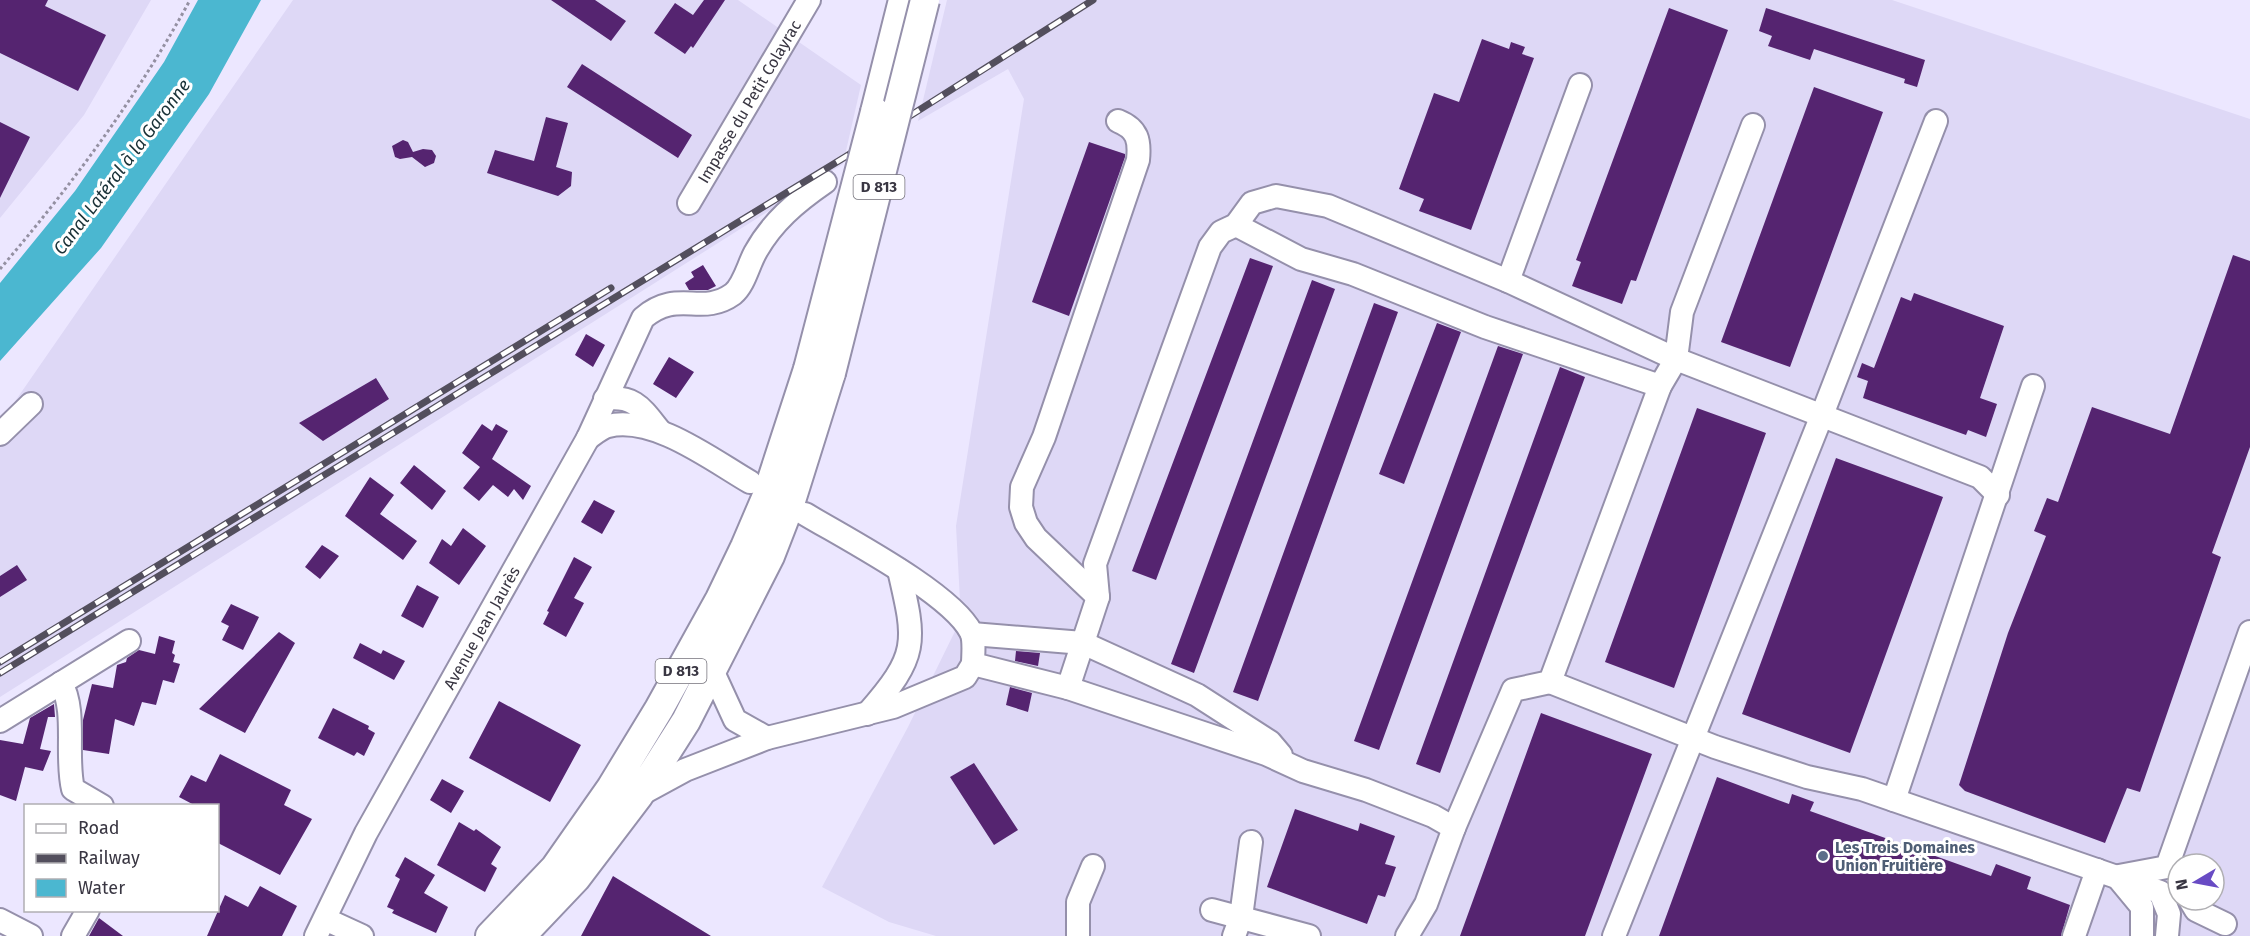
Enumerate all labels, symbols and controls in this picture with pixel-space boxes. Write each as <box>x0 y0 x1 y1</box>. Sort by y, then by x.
street label: Impasse du Petit Colayrac <box>694 16 805 187</box>
water label: Canal Latéral à la Garonne <box>49 75 195 259</box>
road number: D 813 <box>854 175 904 199</box>
street label: Avenue Jean Jaurès <box>440 563 524 693</box>
road number: D 813 <box>656 659 706 683</box>
legend <box>24 804 219 912</box>
text: Road <box>78 817 120 839</box>
place label: Les Trois Domaines Union Fruitière <box>1835 838 1975 875</box>
text: Railway <box>78 847 140 869</box>
marker: Les Trois Domaines Union Fruitière <box>1816 849 1830 863</box>
north arrow <box>2166 852 2226 912</box>
text: Water <box>78 877 125 899</box>
text: N <box>2171 878 2192 891</box>

